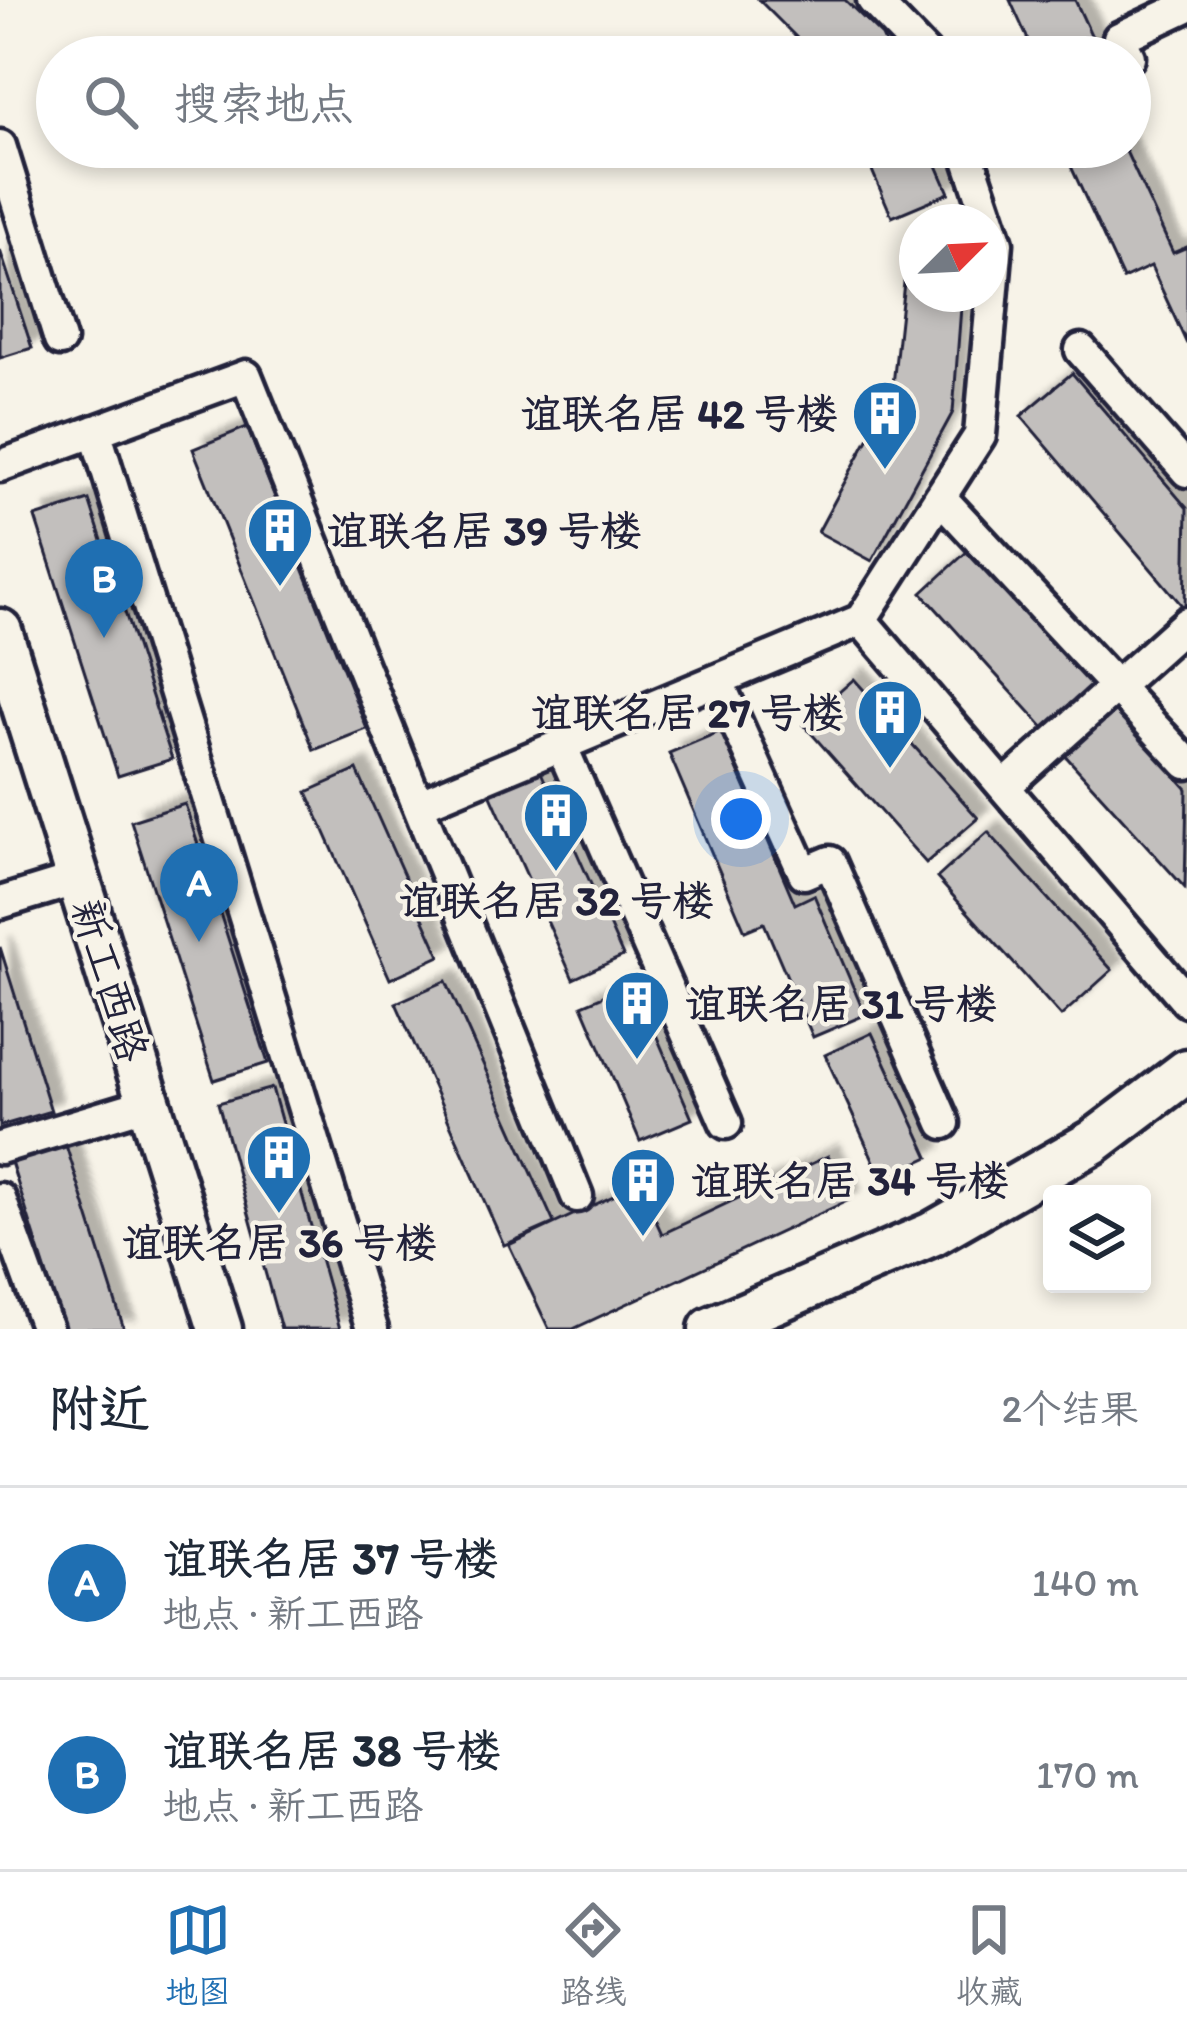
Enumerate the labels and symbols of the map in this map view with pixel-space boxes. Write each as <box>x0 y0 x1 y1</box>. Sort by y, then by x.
north arrow <box>899 204 1007 312</box>
building icon: 谊联名居 42 号楼 <box>850 378 920 472</box>
place label: 谊联名居 42 号楼 <box>520 388 838 439</box>
building icon: 谊联名居 39 号楼 <box>245 495 315 589</box>
place label: 谊联名居 39 号楼 <box>326 505 642 556</box>
pin: B <box>65 539 143 638</box>
building icon: 谊联名居 27 号楼 <box>855 677 925 771</box>
place label: 谊联名居 27 号楼 <box>530 687 844 738</box>
building icon: 谊联名居 32 号楼 <box>521 780 591 874</box>
your location <box>711 789 771 849</box>
pin: A <box>160 843 238 942</box>
place label: 谊联名居 32 号楼 <box>398 875 714 926</box>
street label: 新工西路 <box>61 892 159 1068</box>
building icon: 谊联名居 31 号楼 <box>602 968 672 1062</box>
place label: 谊联名居 31 号楼 <box>684 978 997 1029</box>
building icon: 谊联名居 36 号楼 <box>244 1122 314 1216</box>
building icon: 谊联名居 34 号楼 <box>608 1145 678 1239</box>
place label: 谊联名居 34 号楼 <box>690 1155 1009 1206</box>
place label: 谊联名居 36 号楼 <box>121 1217 437 1268</box>

